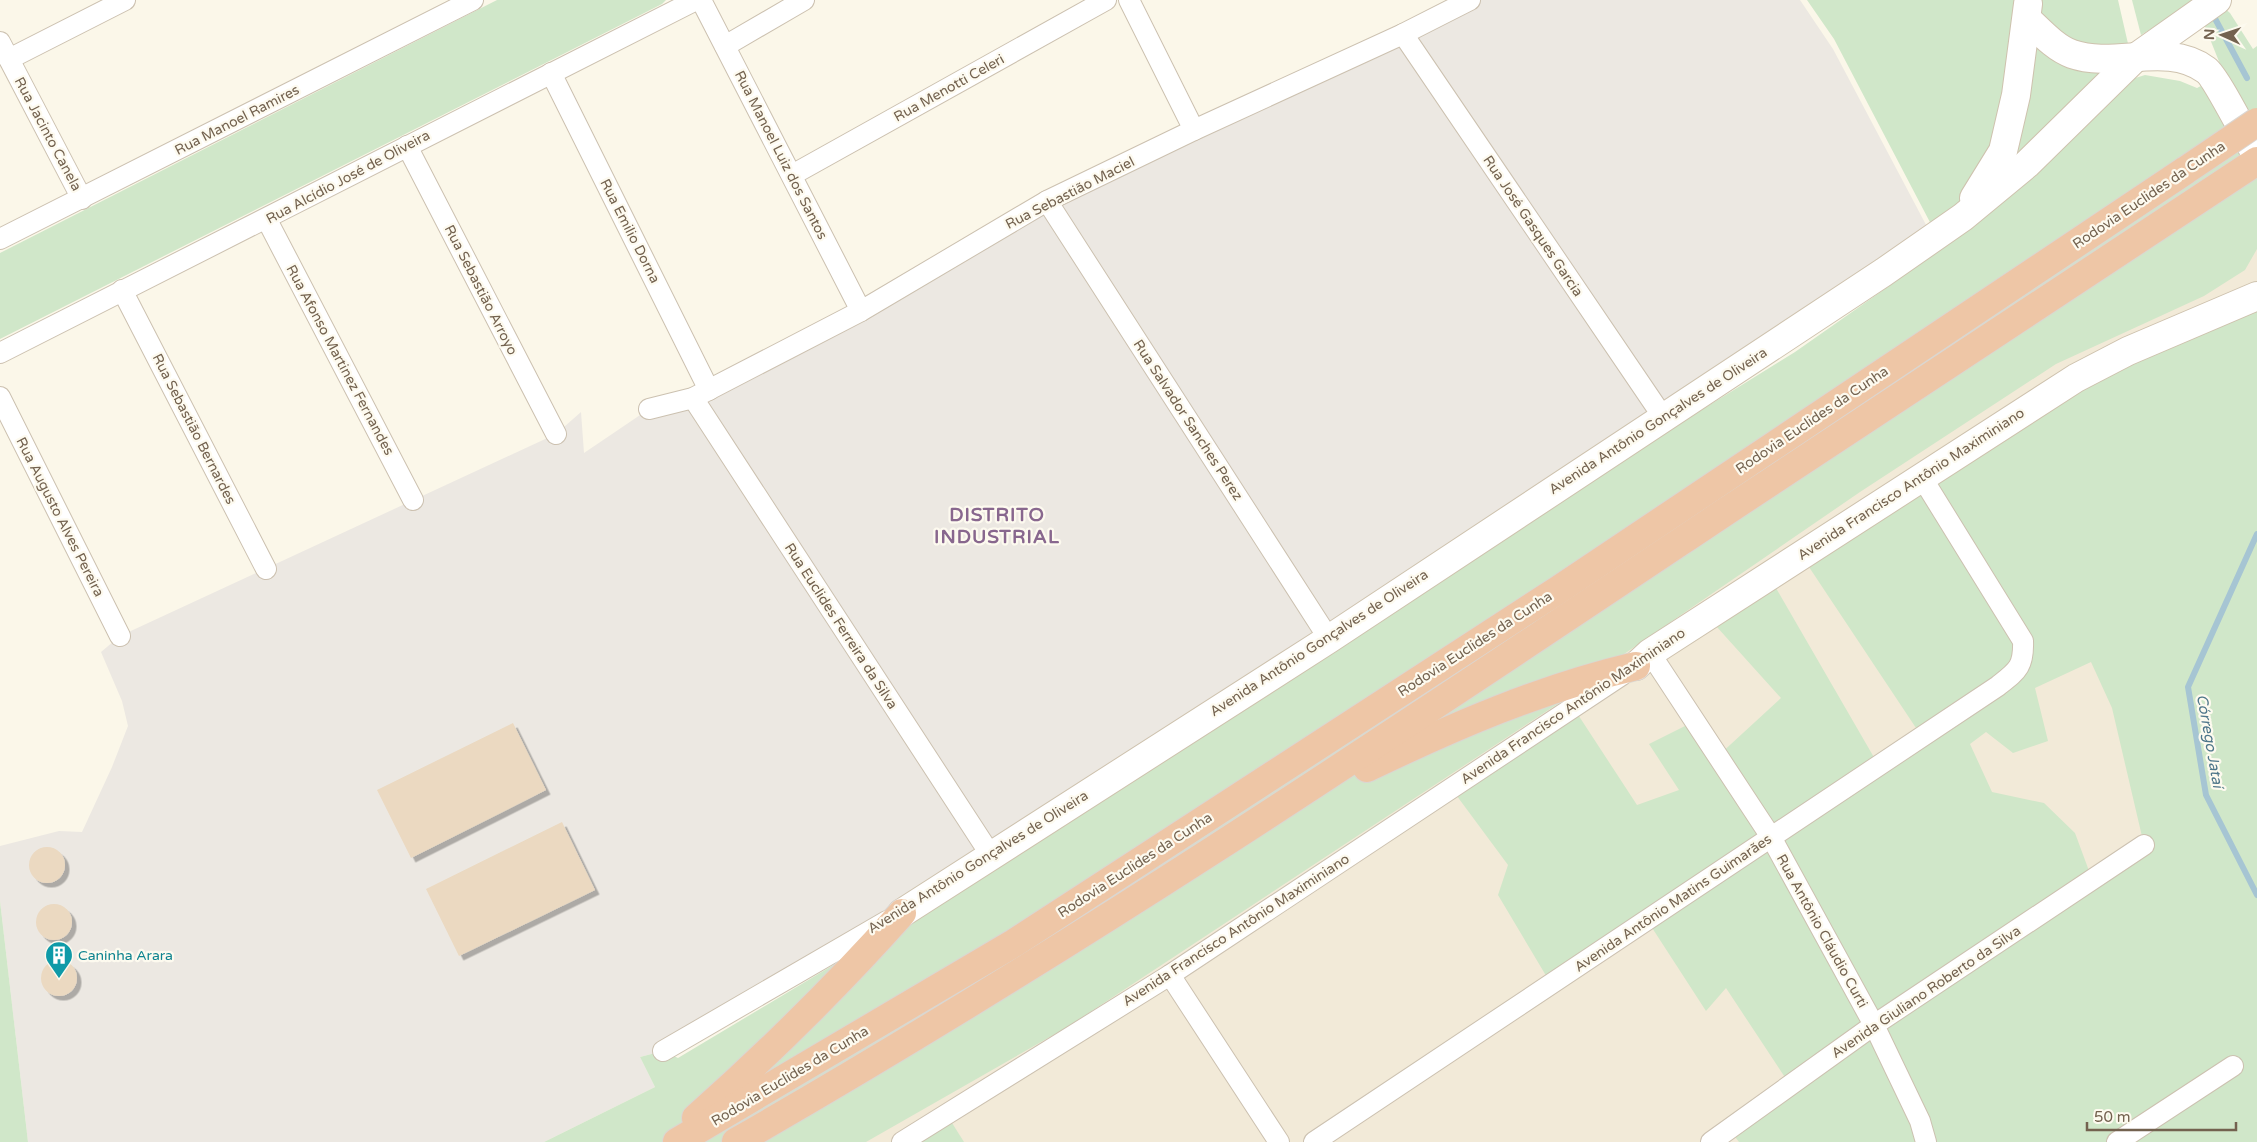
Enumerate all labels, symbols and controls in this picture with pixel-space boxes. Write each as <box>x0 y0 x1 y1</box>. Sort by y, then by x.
north arrow <box>2197 10 2247 60</box>
text: N <box>2201 28 2218 40</box>
street label: Rua Menotti Celeri <box>891 51 1007 125</box>
street label: Rua Manoel Luiz dos Santos <box>731 68 831 243</box>
street label: Rua Jacinto Canela <box>11 74 85 194</box>
street label: Rua Manoel Ramires <box>172 81 302 159</box>
street label: Rua Alcídio José de Oliveira <box>263 126 433 228</box>
street label: Rodovia Euclides da Cunha <box>2069 138 2229 252</box>
street label: Rua José Gasques Garcia <box>1479 152 1587 300</box>
street label: Rua Sebastião Maciel <box>1003 153 1137 233</box>
street label: Rua Emilio Dorna <box>596 176 664 286</box>
street label: Rua Sebastião Arroyo <box>441 222 521 358</box>
street label: Rua Afonso Martinez Fernandes <box>282 262 398 458</box>
street label: Rua Salvador Sanches Perez <box>1130 337 1246 503</box>
street label: Avenida Antônio Gonçalves de Oliveira <box>1546 344 1770 498</box>
street label: Rua Sebastião Bernardes <box>149 351 240 507</box>
street label: Rodovia Euclides da Cunha <box>1732 363 1892 477</box>
street label: Avenida Francisco Antônio Maximiniano <box>1794 404 2028 564</box>
street label: Rua Augusto Alves Pereira <box>12 434 108 600</box>
district label: DISTRITO INDUSTRIAL <box>934 504 1060 548</box>
street label: Rua Euclides Ferreira da Silva <box>781 540 901 712</box>
street label: Avenida Antônio Gonçalves de Oliveira <box>1207 566 1431 720</box>
street label: Rodovia Euclides da Cunha <box>1395 588 1555 700</box>
street label: Avenida Francisco Antônio Maximiniano <box>1458 624 1688 788</box>
water label: Córrego Jataí <box>2193 693 2228 792</box>
street label: Avenida Antônio Gonçalves de Oliveira <box>865 787 1091 937</box>
street label: Rodovia Euclides da Cunha <box>1055 809 1215 921</box>
street label: Avenida Antônio Matins Guimarães <box>1571 830 1775 976</box>
street label: Avenida Francisco Antônio Maximiniano <box>1119 850 1353 1010</box>
street label: Rua Antônio Cláudio Curti <box>1773 851 1871 1011</box>
street label: Avenida Giuliano Roberto da Silva <box>1828 922 2024 1062</box>
building icon: Caninha Arara <box>44 940 74 979</box>
place label: Caninha Arara <box>78 947 173 964</box>
street label: Rodovia Euclides da Cunha <box>708 1022 872 1130</box>
scale bar <box>2087 1100 2236 1132</box>
text: 50 m <box>2094 1108 2131 1126</box>

